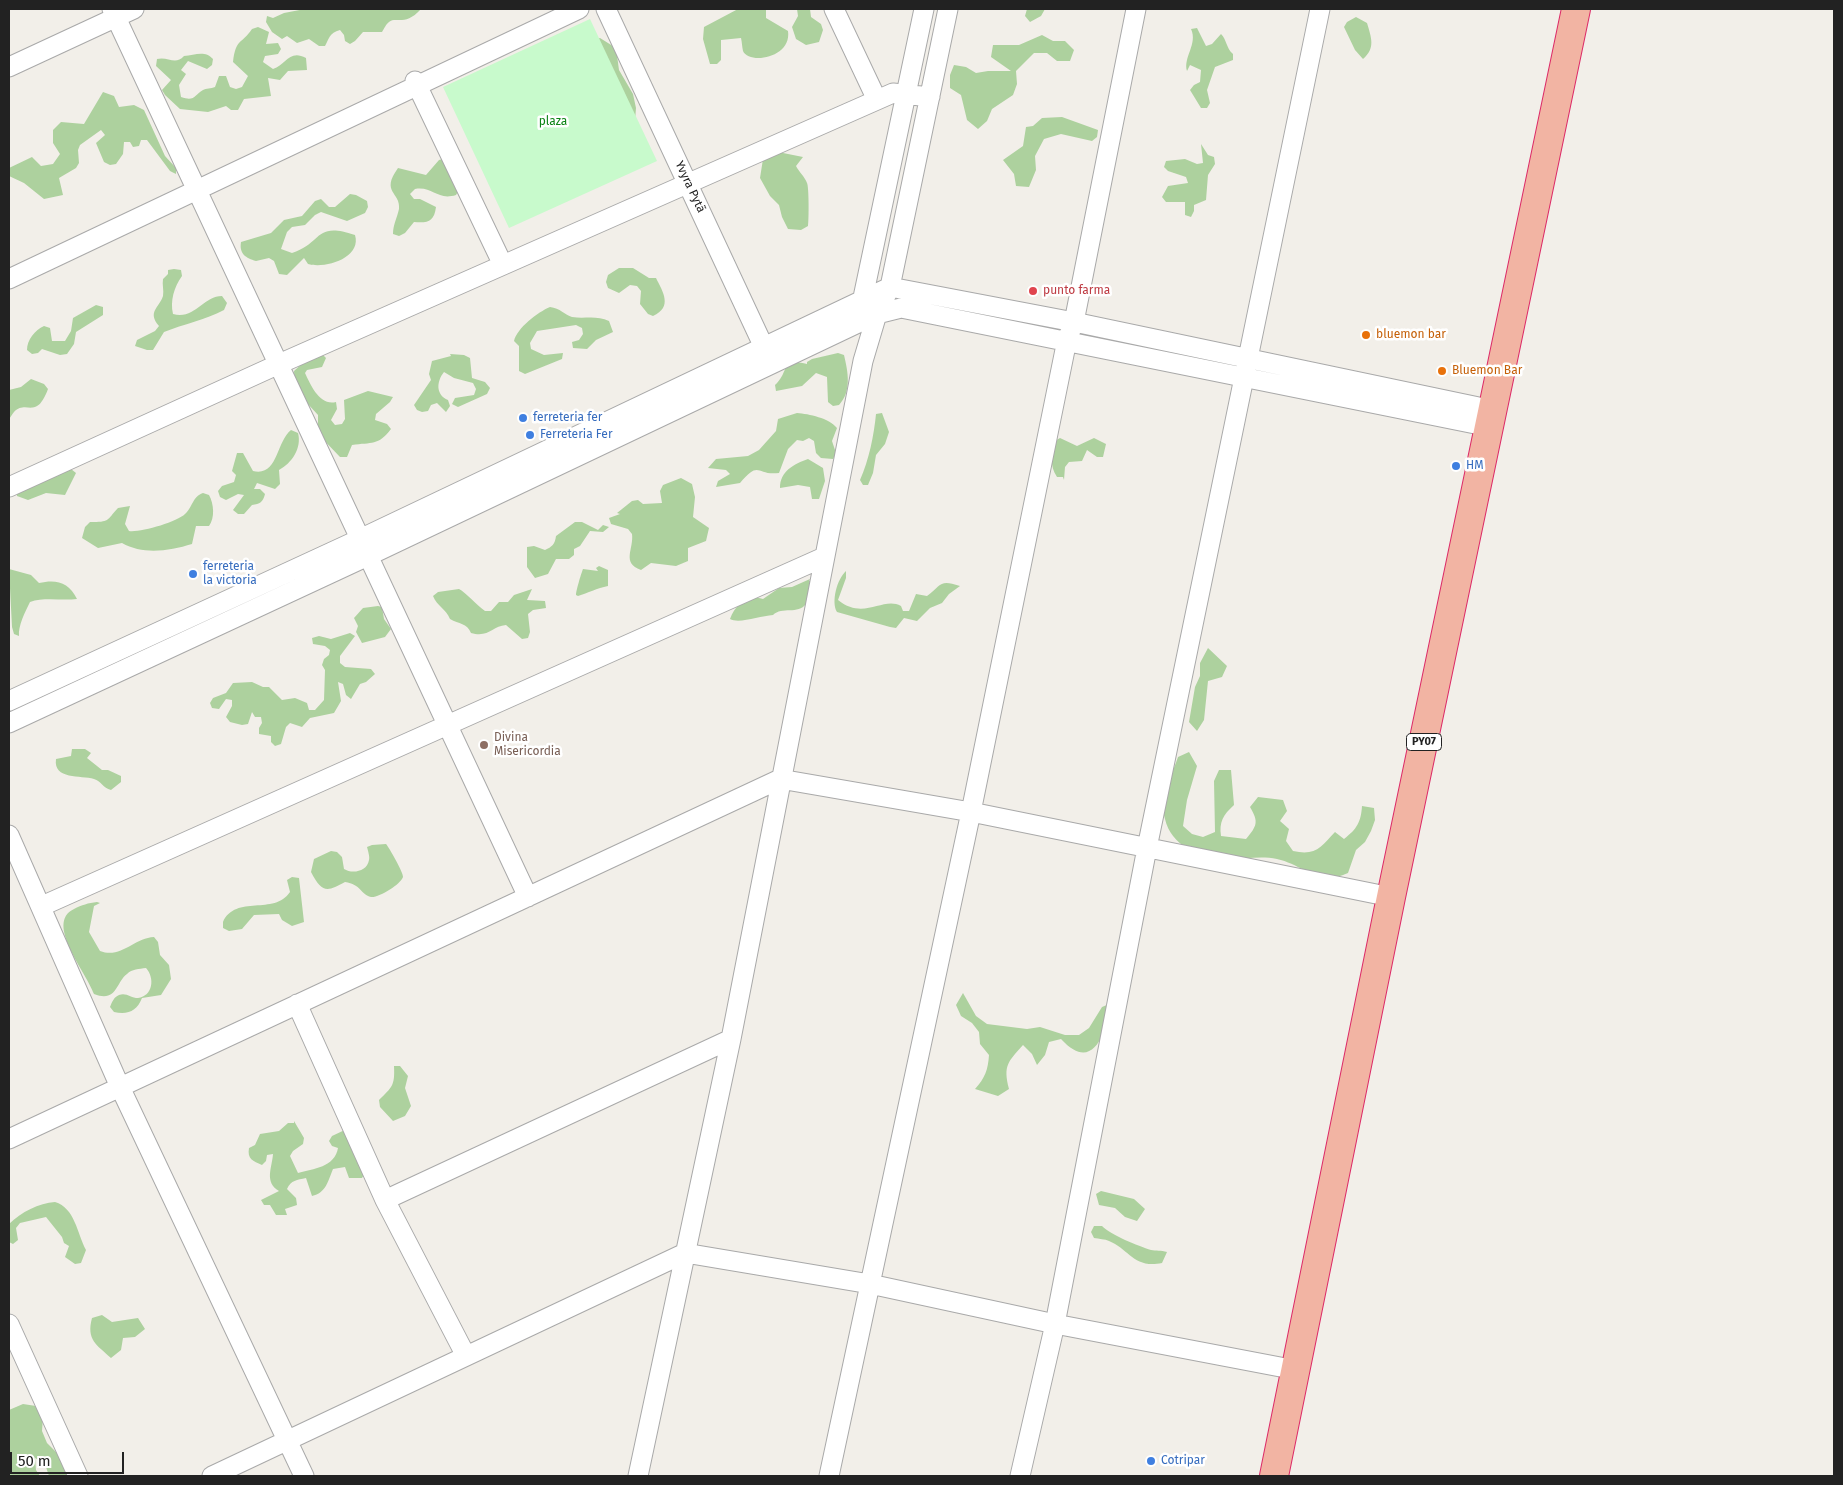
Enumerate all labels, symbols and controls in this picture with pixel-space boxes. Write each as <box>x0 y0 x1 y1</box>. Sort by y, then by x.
park label: plaza <box>539 115 567 129</box>
street label: Yvyra Pytã <box>672 159 708 215</box>
place label: punto farma <box>1043 284 1110 298</box>
marker: punto farma <box>1027 285 1039 297</box>
place label: bluemon bar <box>1376 328 1446 342</box>
marker: bluemon bar <box>1360 329 1372 341</box>
place label: Bluemon Bar <box>1452 364 1522 378</box>
marker: Bluemon Bar <box>1436 365 1448 377</box>
place label: ferreteria fer <box>533 411 602 425</box>
marker: ferreteria fer <box>517 412 529 424</box>
place label: Ferreteria Fer <box>540 428 613 442</box>
marker: Ferreteria Fer <box>524 429 536 441</box>
place label: HM <box>1466 459 1483 473</box>
marker: HM <box>1450 460 1462 472</box>
place label: ferreteria la victoria <box>203 560 257 588</box>
marker: ferreteria la victoria <box>187 568 199 580</box>
place label: Divina Misericordia <box>494 731 561 759</box>
road number: PY07 <box>1406 734 1442 750</box>
marker: Divina Misericordia <box>478 739 490 751</box>
scale bar <box>12 1442 126 1474</box>
text: 50 m <box>18 1452 51 1470</box>
place label: Cotripar <box>1161 1454 1205 1468</box>
marker: Cotripar <box>1145 1455 1157 1467</box>

